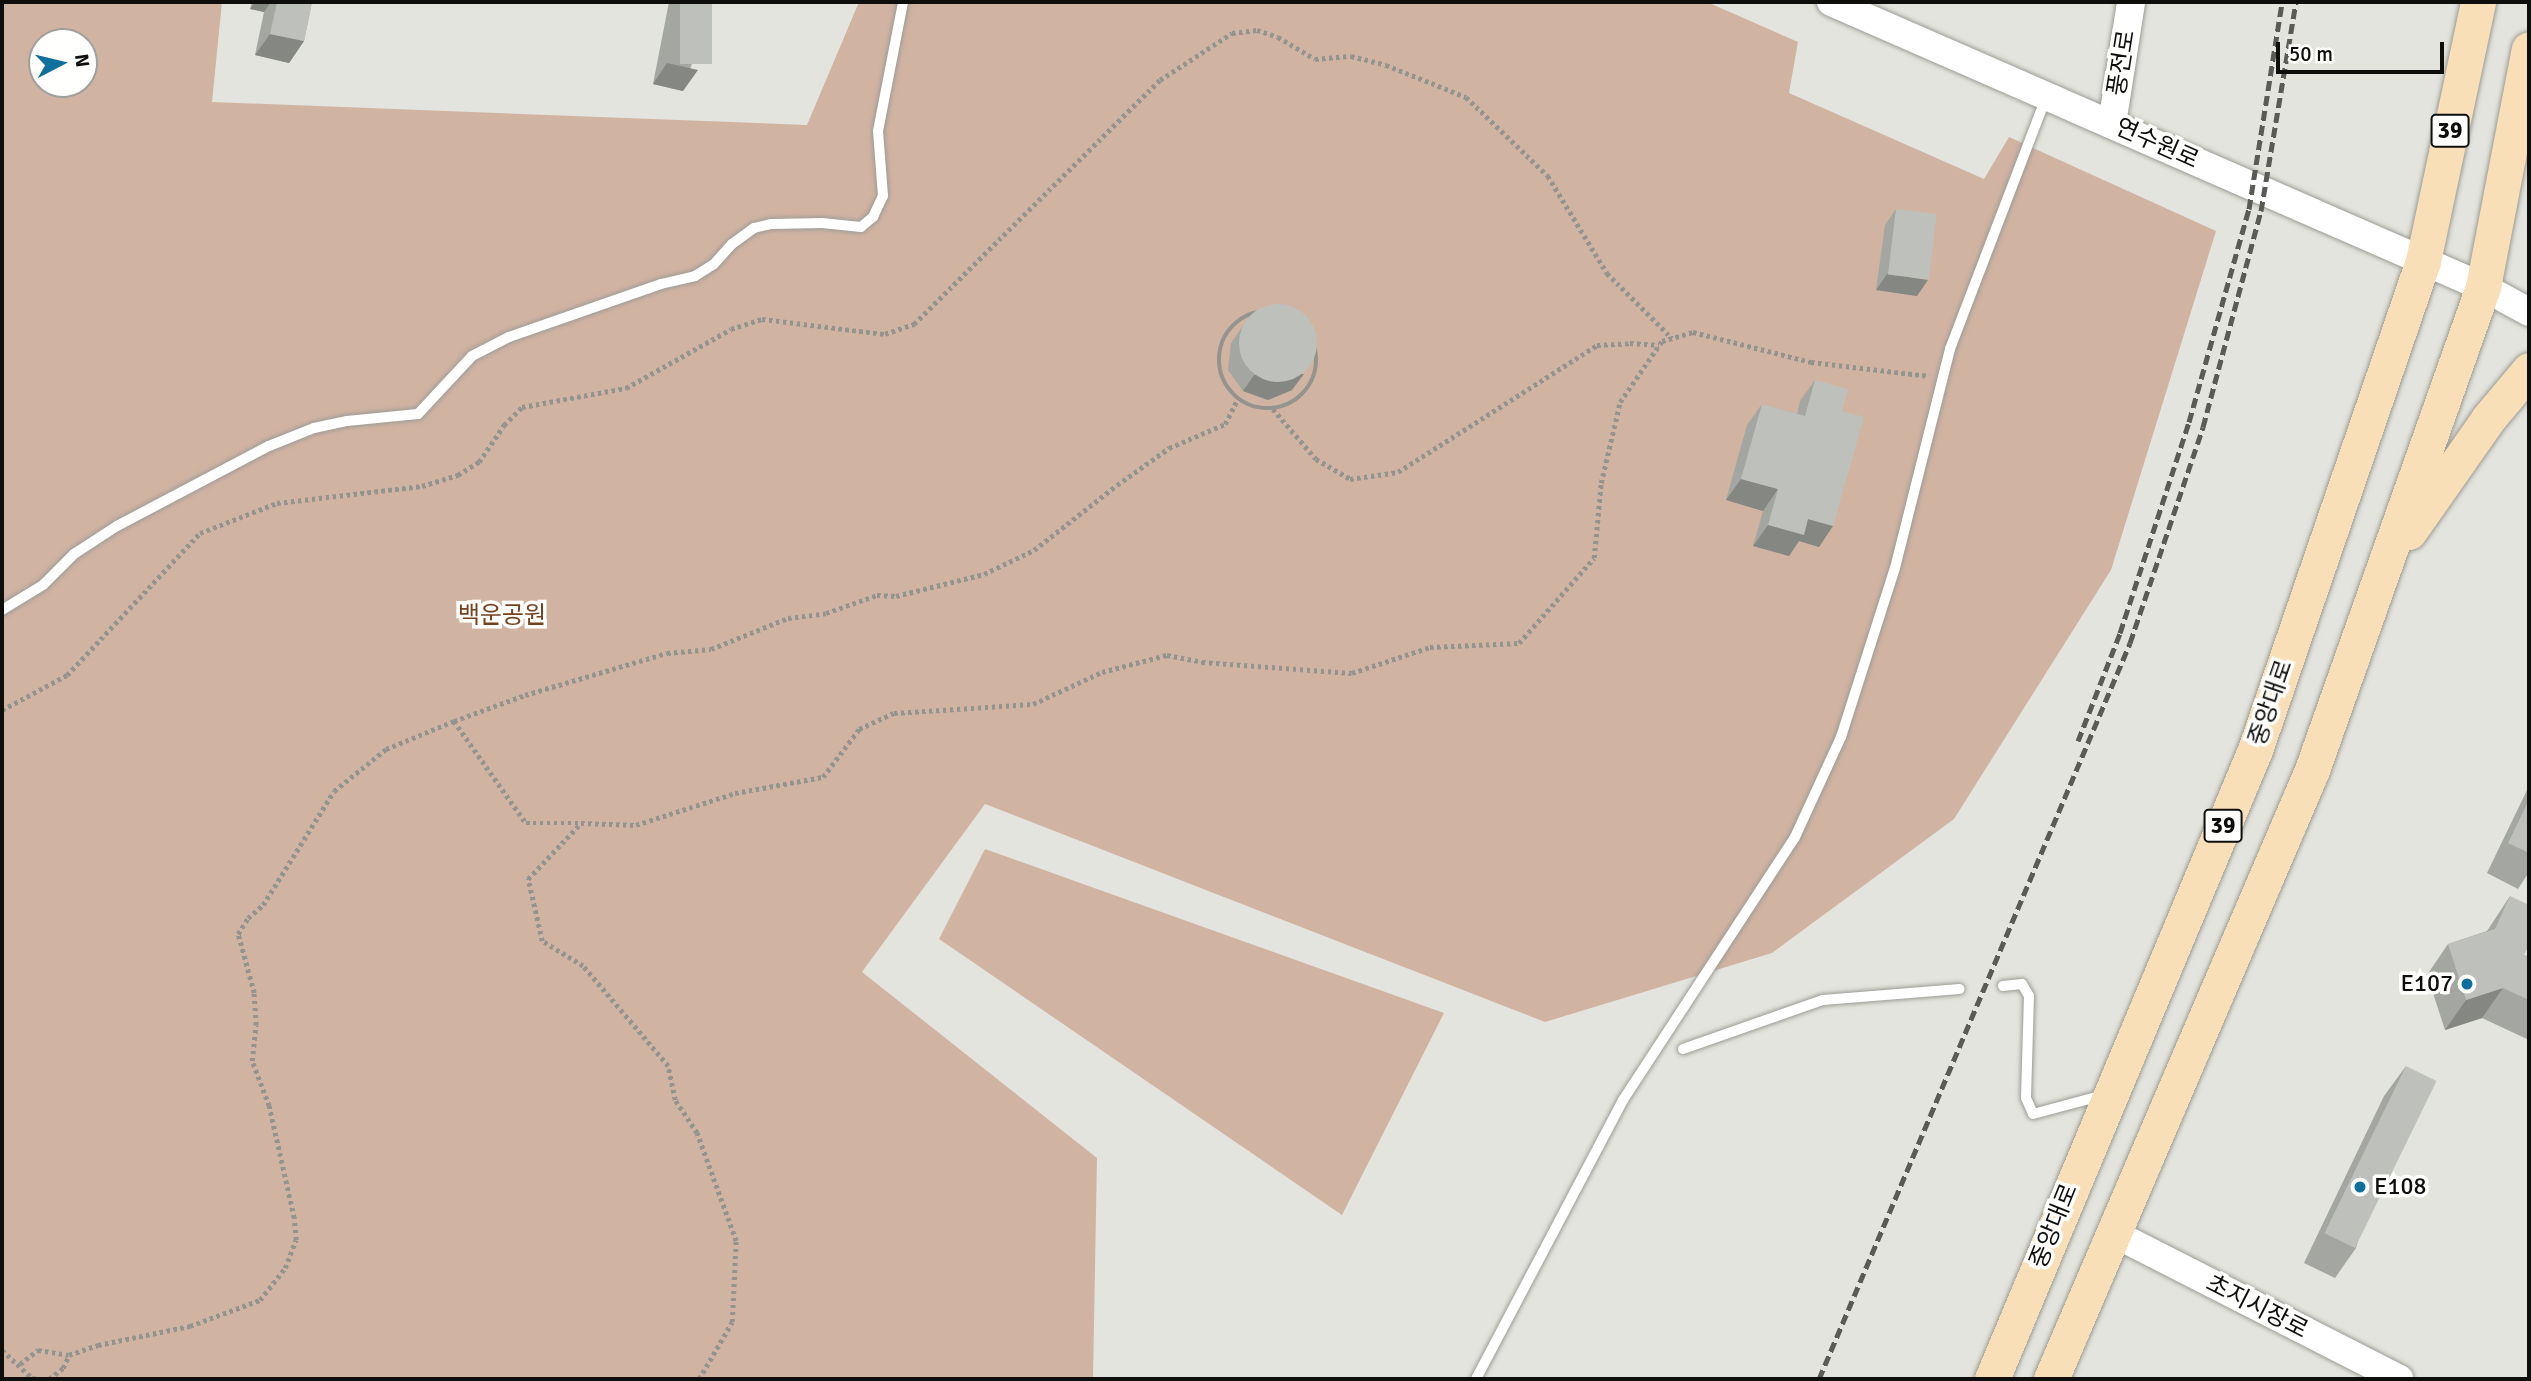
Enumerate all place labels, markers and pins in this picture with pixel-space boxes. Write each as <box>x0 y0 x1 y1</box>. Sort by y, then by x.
place label: E107 <box>2401 970 2453 998</box>
marker: E107 <box>2459 976 2475 992</box>
place label: E108 <box>2374 1173 2426 1201</box>
marker: E108 <box>2352 1179 2368 1195</box>

